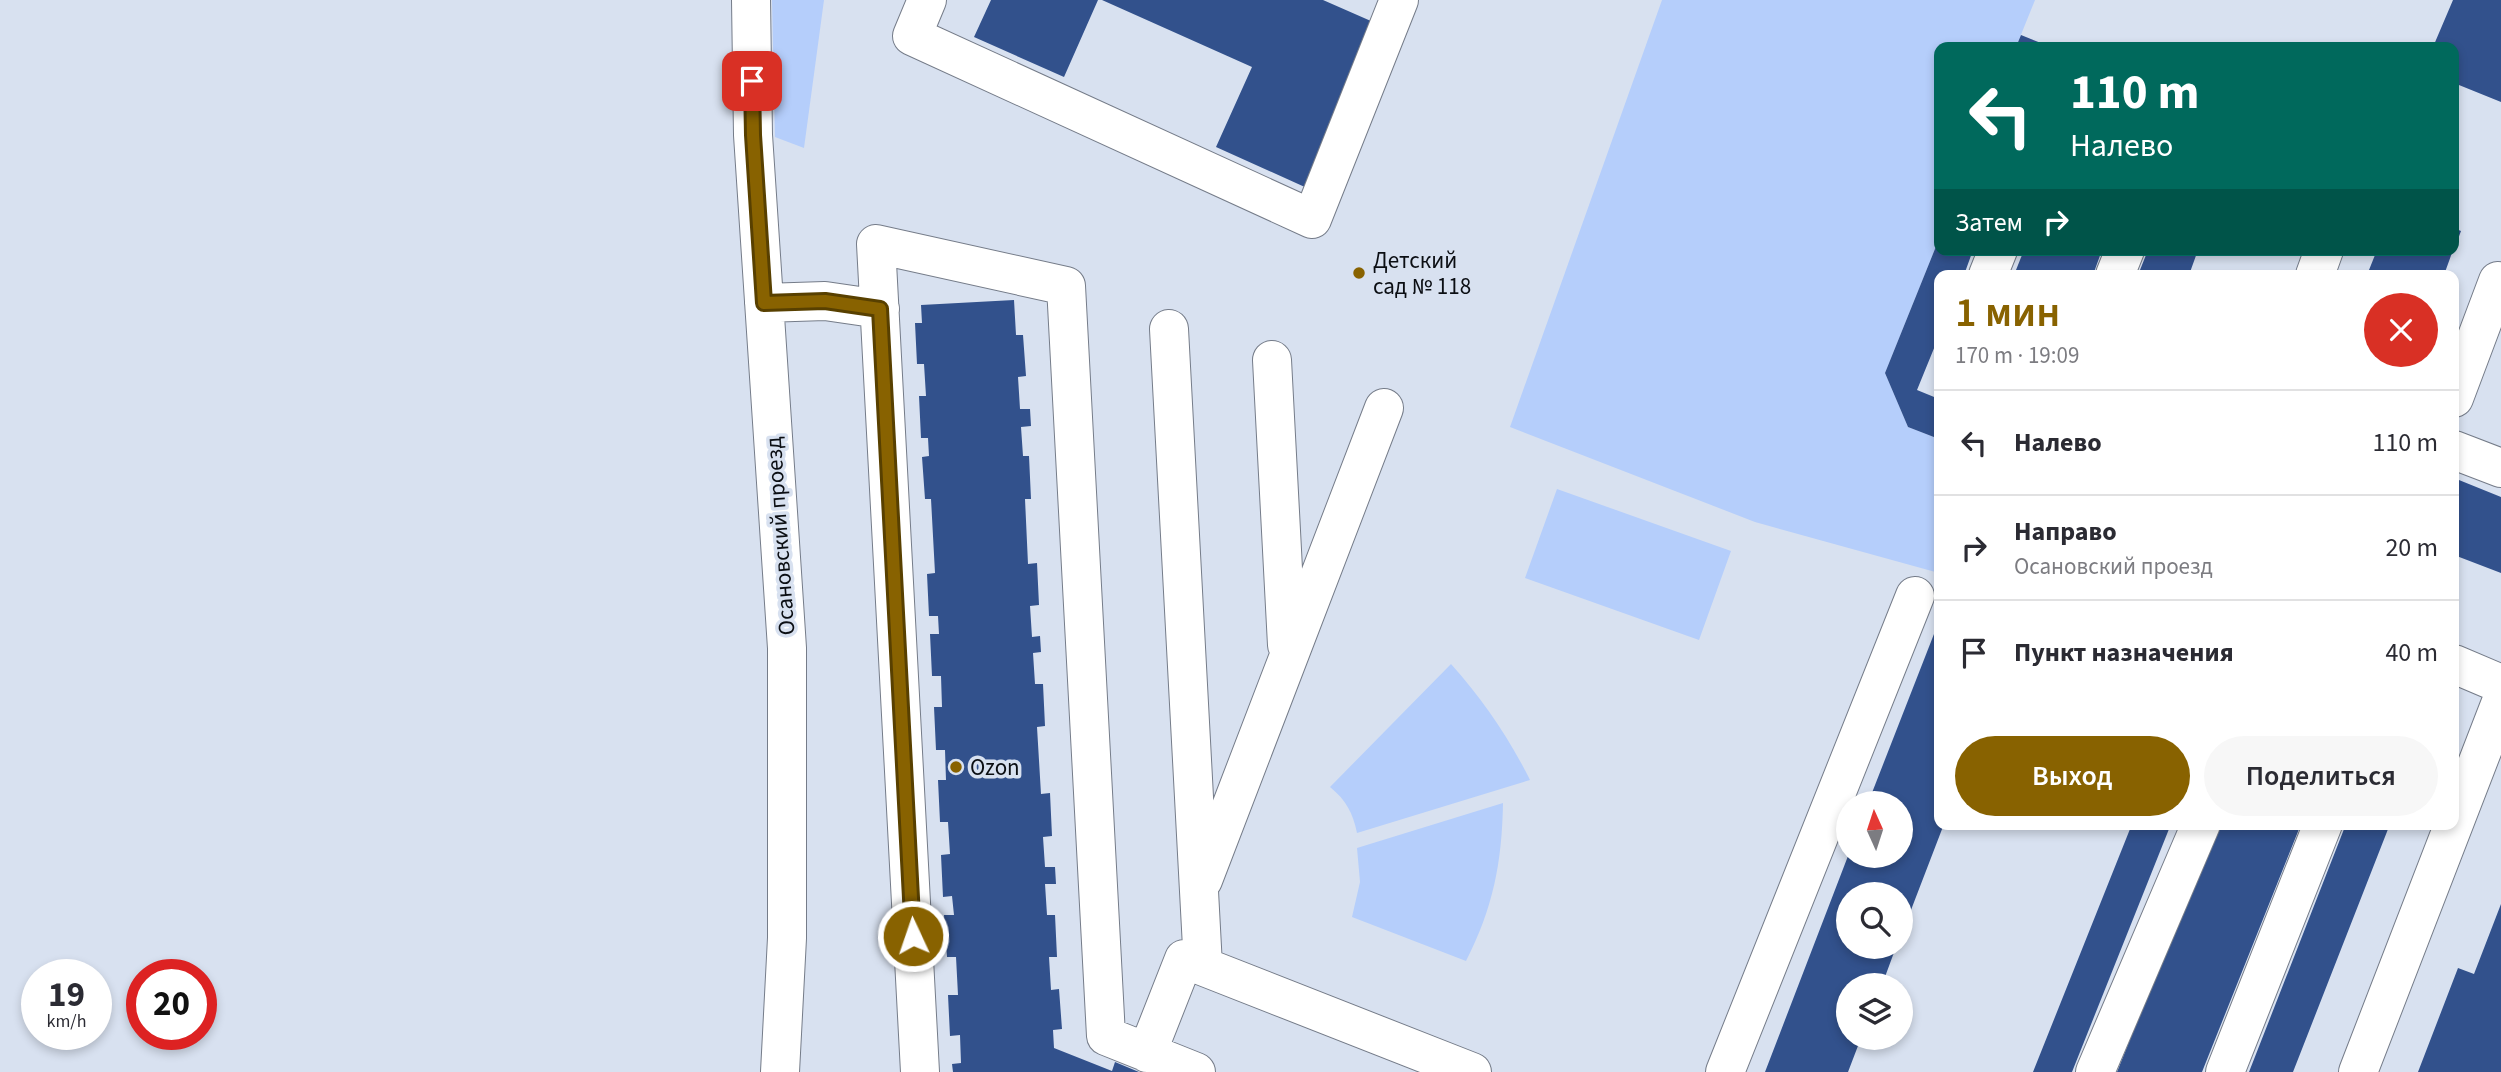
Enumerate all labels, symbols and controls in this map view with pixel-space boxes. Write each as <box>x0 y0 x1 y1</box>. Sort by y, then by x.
pin <box>722 51 782 111</box>
text: 110 m <box>2070 58 2199 128</box>
icon: arrive <box>733 62 771 100</box>
icon: left <box>1955 70 2046 161</box>
text: Налево <box>2070 123 2173 169</box>
icon: right <box>2037 203 2075 241</box>
text: Затем <box>1955 204 2023 241</box>
place label: Детский сад № 118 <box>1373 244 1471 303</box>
marker: Детский сад № 118 <box>1351 265 1367 281</box>
text: 1 мин <box>1955 283 2060 343</box>
button: close <box>2364 293 2438 367</box>
text: 170 m · 19:09 <box>1955 339 2079 372</box>
icon: left <box>1955 424 1993 462</box>
text: Налево <box>2014 424 2102 461</box>
text: 110 m <box>2372 424 2438 461</box>
street label: Осановский проезд <box>757 436 803 636</box>
text: Направо <box>2014 513 2117 550</box>
icon: right <box>1955 529 1993 567</box>
text: 20 m <box>2385 529 2438 566</box>
text: Осановский проезд <box>2014 550 2213 583</box>
icon: arrive <box>1955 634 1993 672</box>
text: Пункт назначения <box>2014 634 2234 671</box>
text: 40 m <box>2385 634 2438 671</box>
button: Выход <box>1955 736 2190 816</box>
button: Поделиться <box>2204 736 2438 816</box>
place label: Ozon <box>970 751 1020 784</box>
marker: Ozon <box>948 759 964 775</box>
north arrow <box>1836 791 1913 868</box>
map controls <box>1836 791 1913 1050</box>
button: search <box>1836 882 1913 959</box>
position arrow <box>876 899 950 973</box>
speed limit sign: 20 <box>126 959 217 1050</box>
text: 19 <box>48 970 85 1020</box>
button: layers <box>1836 973 1913 1050</box>
text: km/h <box>47 1009 86 1034</box>

